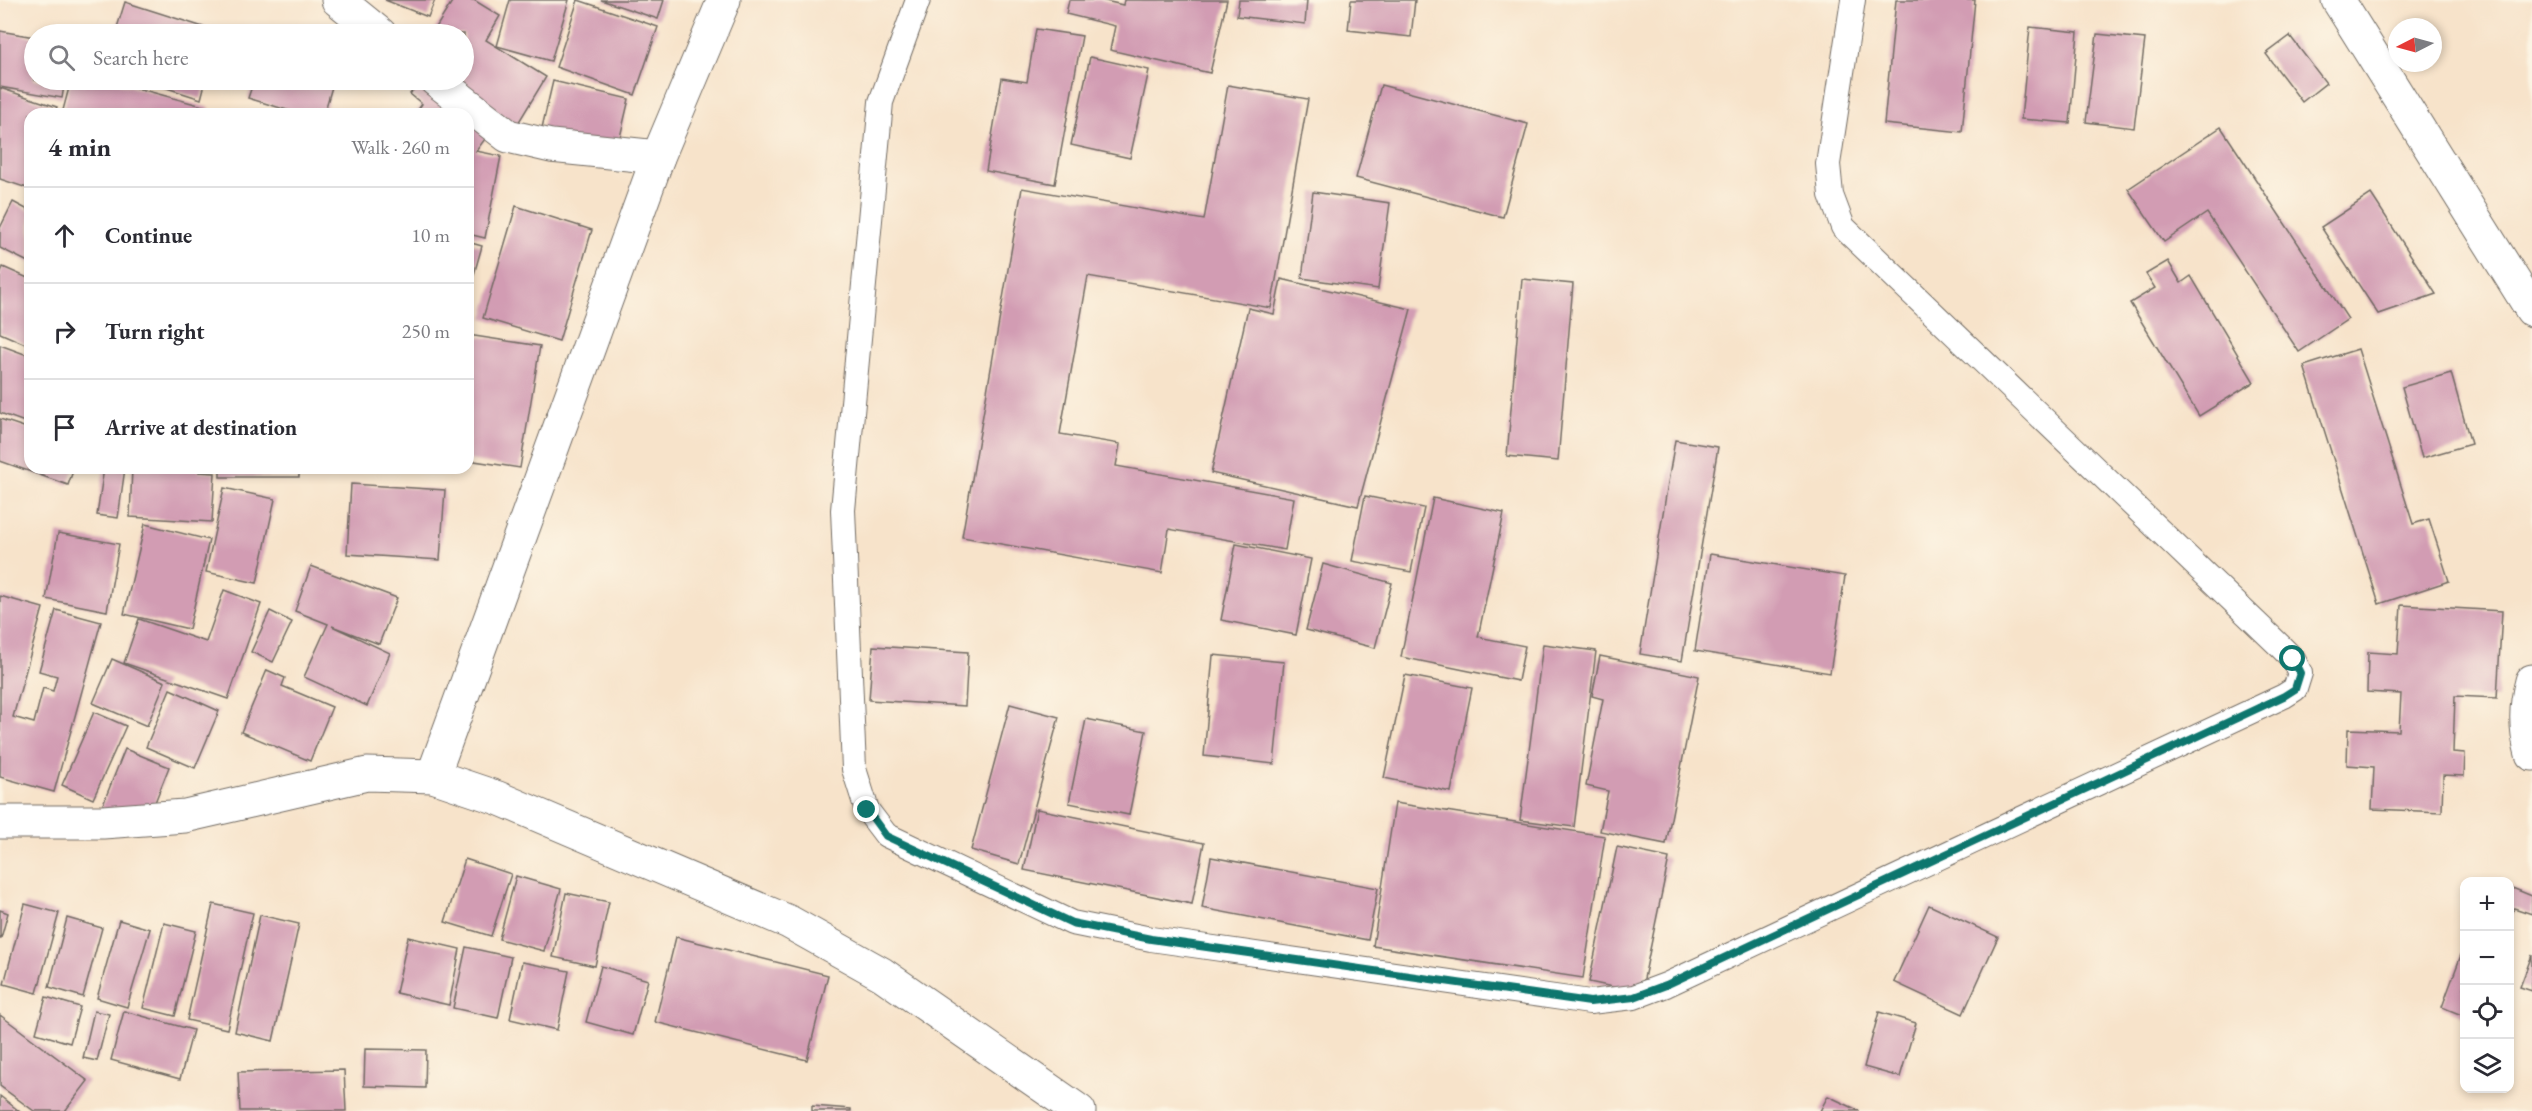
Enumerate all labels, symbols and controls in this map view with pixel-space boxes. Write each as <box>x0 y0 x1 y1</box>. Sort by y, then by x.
north arrow <box>2388 18 2442 72</box>
search box <box>24 24 474 90</box>
icon: search <box>45 41 78 74</box>
text: Search here <box>93 43 188 72</box>
text: 4 min <box>48 130 111 164</box>
text: Walk · 260 m <box>351 134 450 160</box>
icon: ahead <box>48 219 81 252</box>
text: Continue <box>105 221 192 250</box>
text: 10 m <box>411 222 450 248</box>
icon: right <box>48 315 81 348</box>
text: Turn right <box>105 317 204 346</box>
text: 250 m <box>402 318 450 344</box>
icon: arrive <box>48 411 81 444</box>
text: Arrive at destination <box>105 413 297 442</box>
route start <box>2279 645 2305 671</box>
route end <box>853 796 879 822</box>
map controls <box>2460 877 2514 1093</box>
button: + <box>2460 877 2514 931</box>
button: − <box>2460 931 2514 985</box>
button: locate <box>2460 985 2514 1039</box>
button: layers <box>2460 1039 2514 1093</box>

